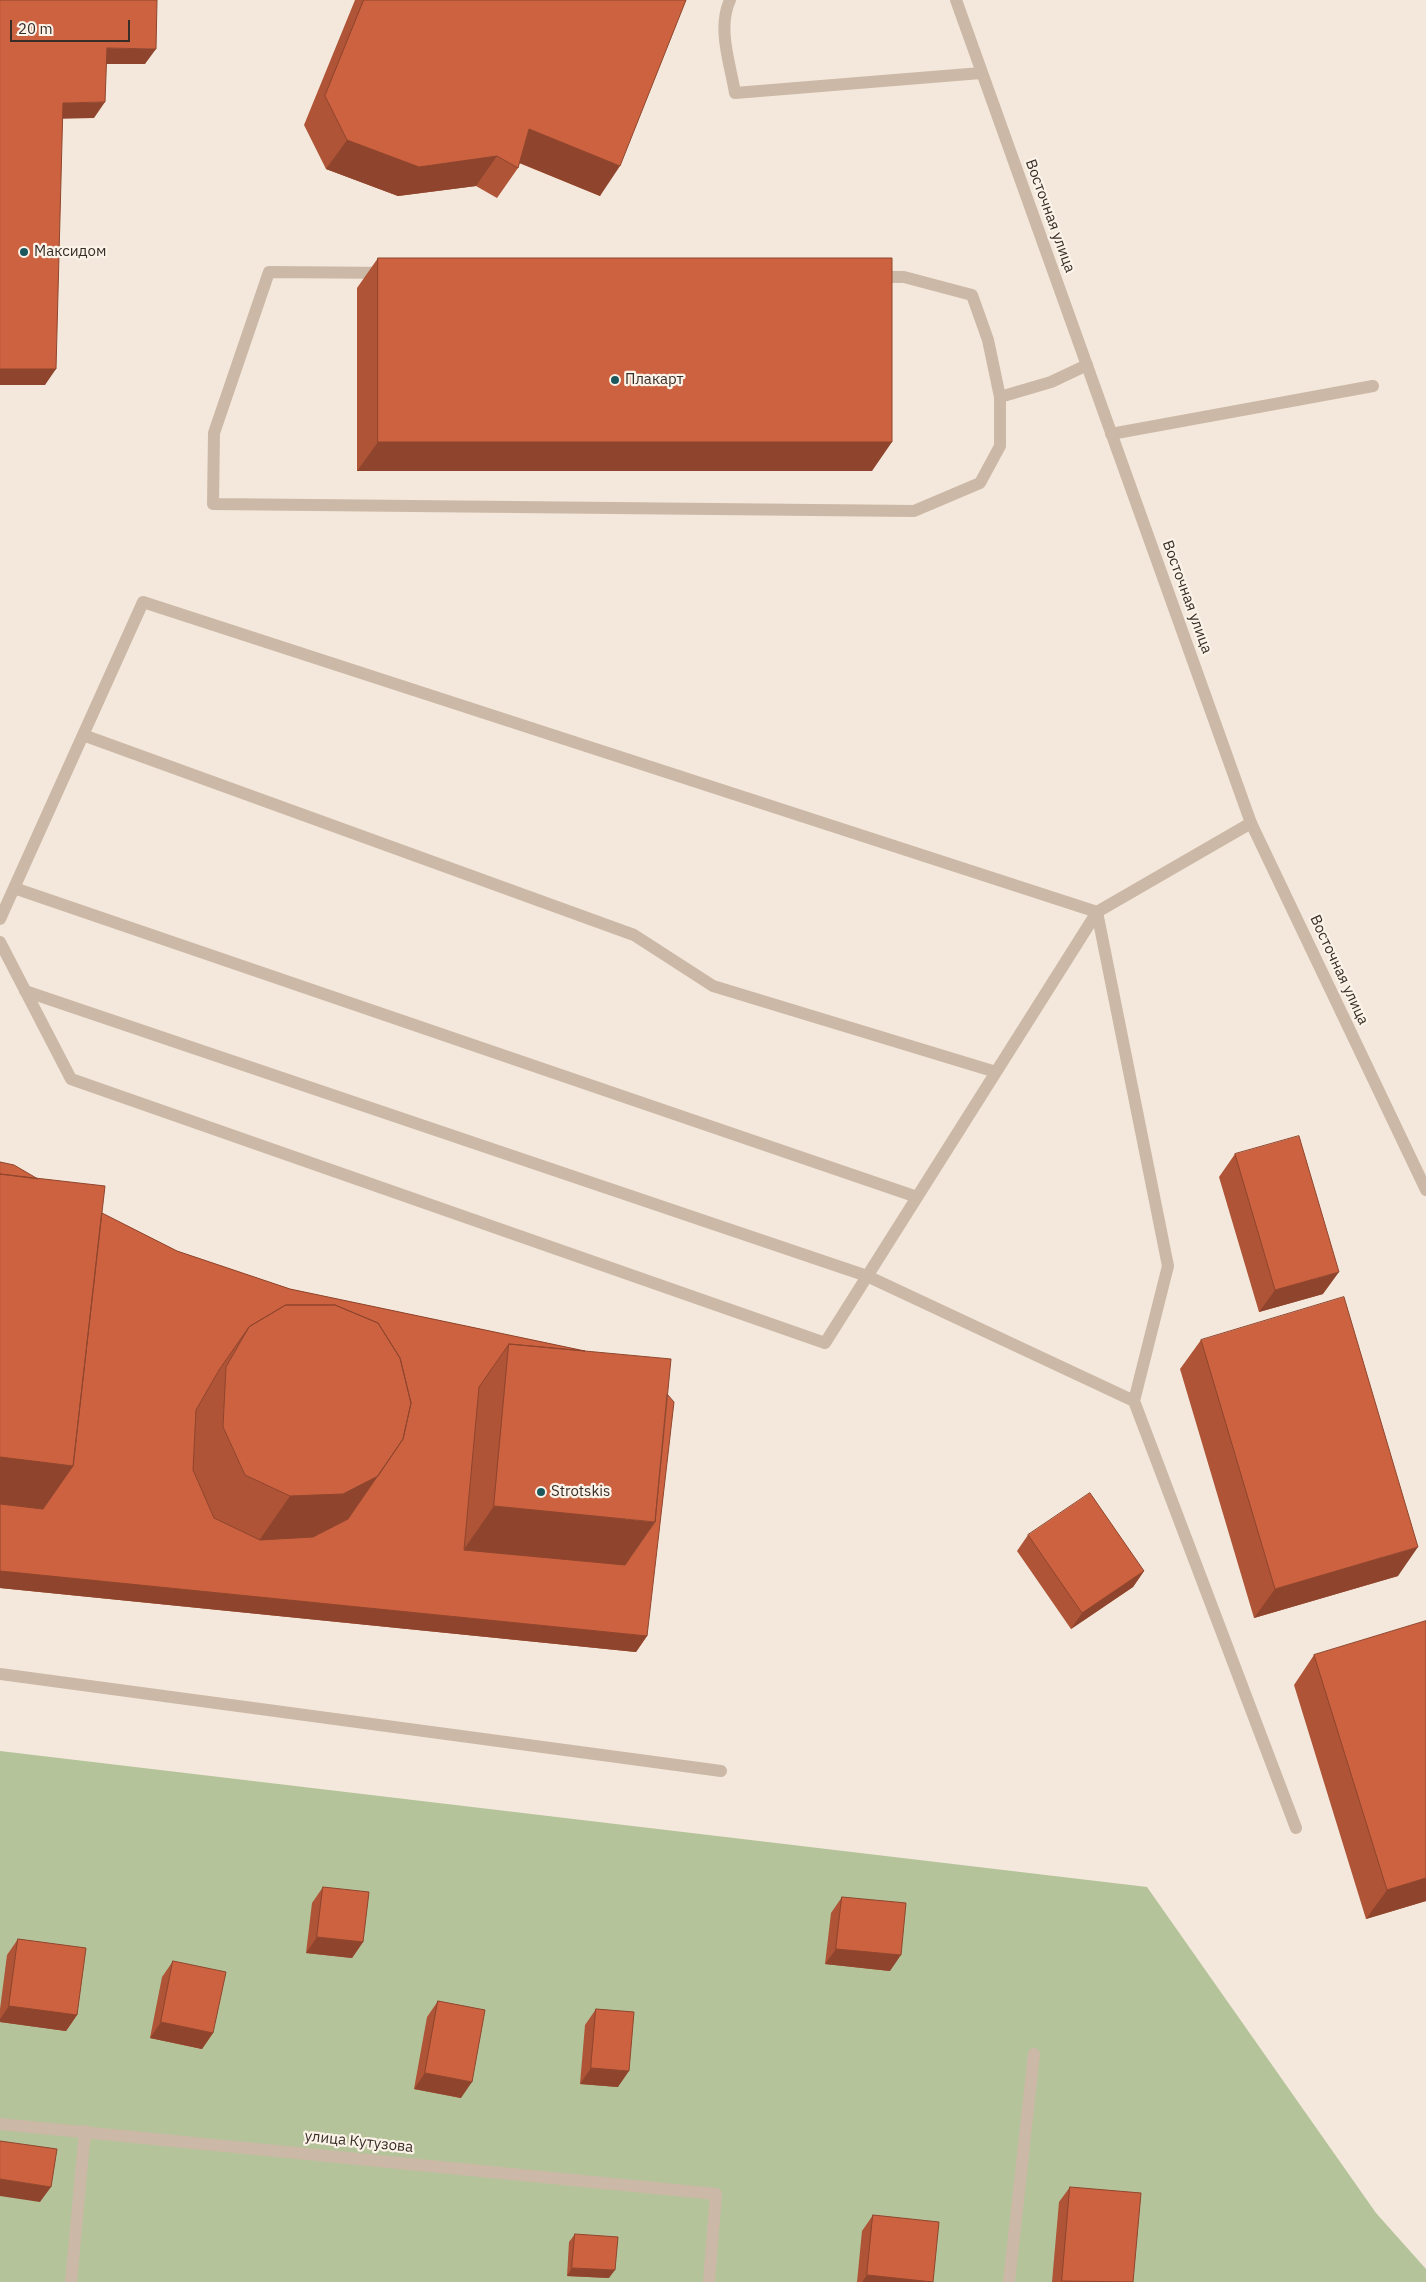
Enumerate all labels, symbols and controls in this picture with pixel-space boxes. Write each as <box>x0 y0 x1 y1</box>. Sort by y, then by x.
scale bar <box>12 10 132 42</box>
text: 20 m <box>18 19 53 38</box>
street label: Восточная улица <box>1021 157 1079 275</box>
place label: Максидом <box>34 243 106 261</box>
marker: Максидом <box>18 246 30 258</box>
place label: Плакарт <box>625 371 684 389</box>
marker: Плакарт <box>609 374 621 386</box>
street label: Восточная улица <box>1158 538 1216 656</box>
street label: Восточная улица <box>1306 912 1372 1028</box>
place label: Strotskis <box>551 1483 610 1501</box>
marker: Strotskis <box>535 1486 547 1498</box>
street label: улица Кутузова <box>304 2127 414 2157</box>

